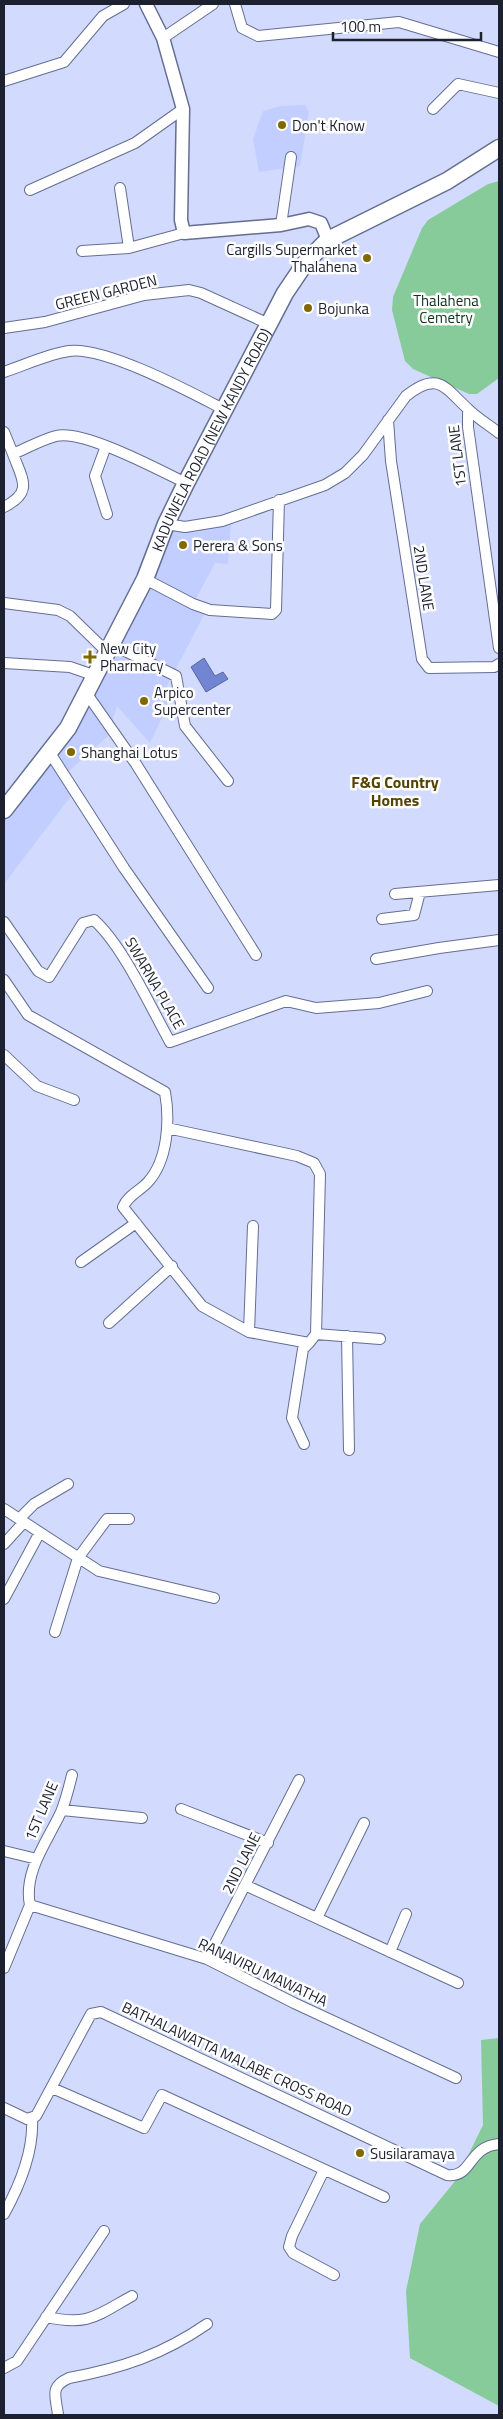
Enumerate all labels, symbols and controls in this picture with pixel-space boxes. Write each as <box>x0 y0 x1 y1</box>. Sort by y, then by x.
scale bar <box>333 10 480 42</box>
text: 100 m <box>340 15 381 38</box>
place label: Don't Know <box>292 114 365 137</box>
marker: Don't Know <box>276 119 288 131</box>
place label: Cargills Supermarket Thalahena <box>226 238 358 278</box>
marker: Cargills Supermarket Thalahena <box>361 252 373 264</box>
street label: GREEN GARDEN <box>53 268 159 316</box>
park label: Thalahena Cemetry <box>413 289 479 329</box>
place label: Bojunka <box>318 297 370 320</box>
marker: Bojunka <box>302 302 314 314</box>
street label: KADUWELA ROAD (NEW KANDY ROAD) <box>145 324 276 555</box>
street label: 1ST LANE <box>442 424 472 488</box>
place label: Perera & Sons <box>193 534 283 557</box>
marker: Perera & Sons <box>177 539 189 551</box>
street label: 2ND LANE <box>407 544 441 612</box>
place label: New City Pharmacy <box>100 637 164 677</box>
marker: New City Pharmacy <box>84 651 96 663</box>
place label: Arpico Supercenter <box>154 681 231 721</box>
marker: Arpico Supercenter <box>138 695 150 707</box>
place label: Shanghai Lotus <box>81 741 178 764</box>
marker: Shanghai Lotus <box>65 746 77 758</box>
district label: F&G Country Homes <box>351 770 439 812</box>
street label: SWARNA PLACE <box>119 933 191 1033</box>
street label: 1ST LANE <box>18 1778 64 1844</box>
street label: 2ND LANE <box>216 1828 266 1898</box>
street label: RANAVIRU MAWATHA <box>194 1932 332 2012</box>
street label: BATHALAWATTA MALABE CROSS ROAD <box>118 1995 356 2123</box>
place label: Susilaramaya <box>370 2142 455 2165</box>
marker: Susilaramaya <box>354 2147 366 2159</box>

